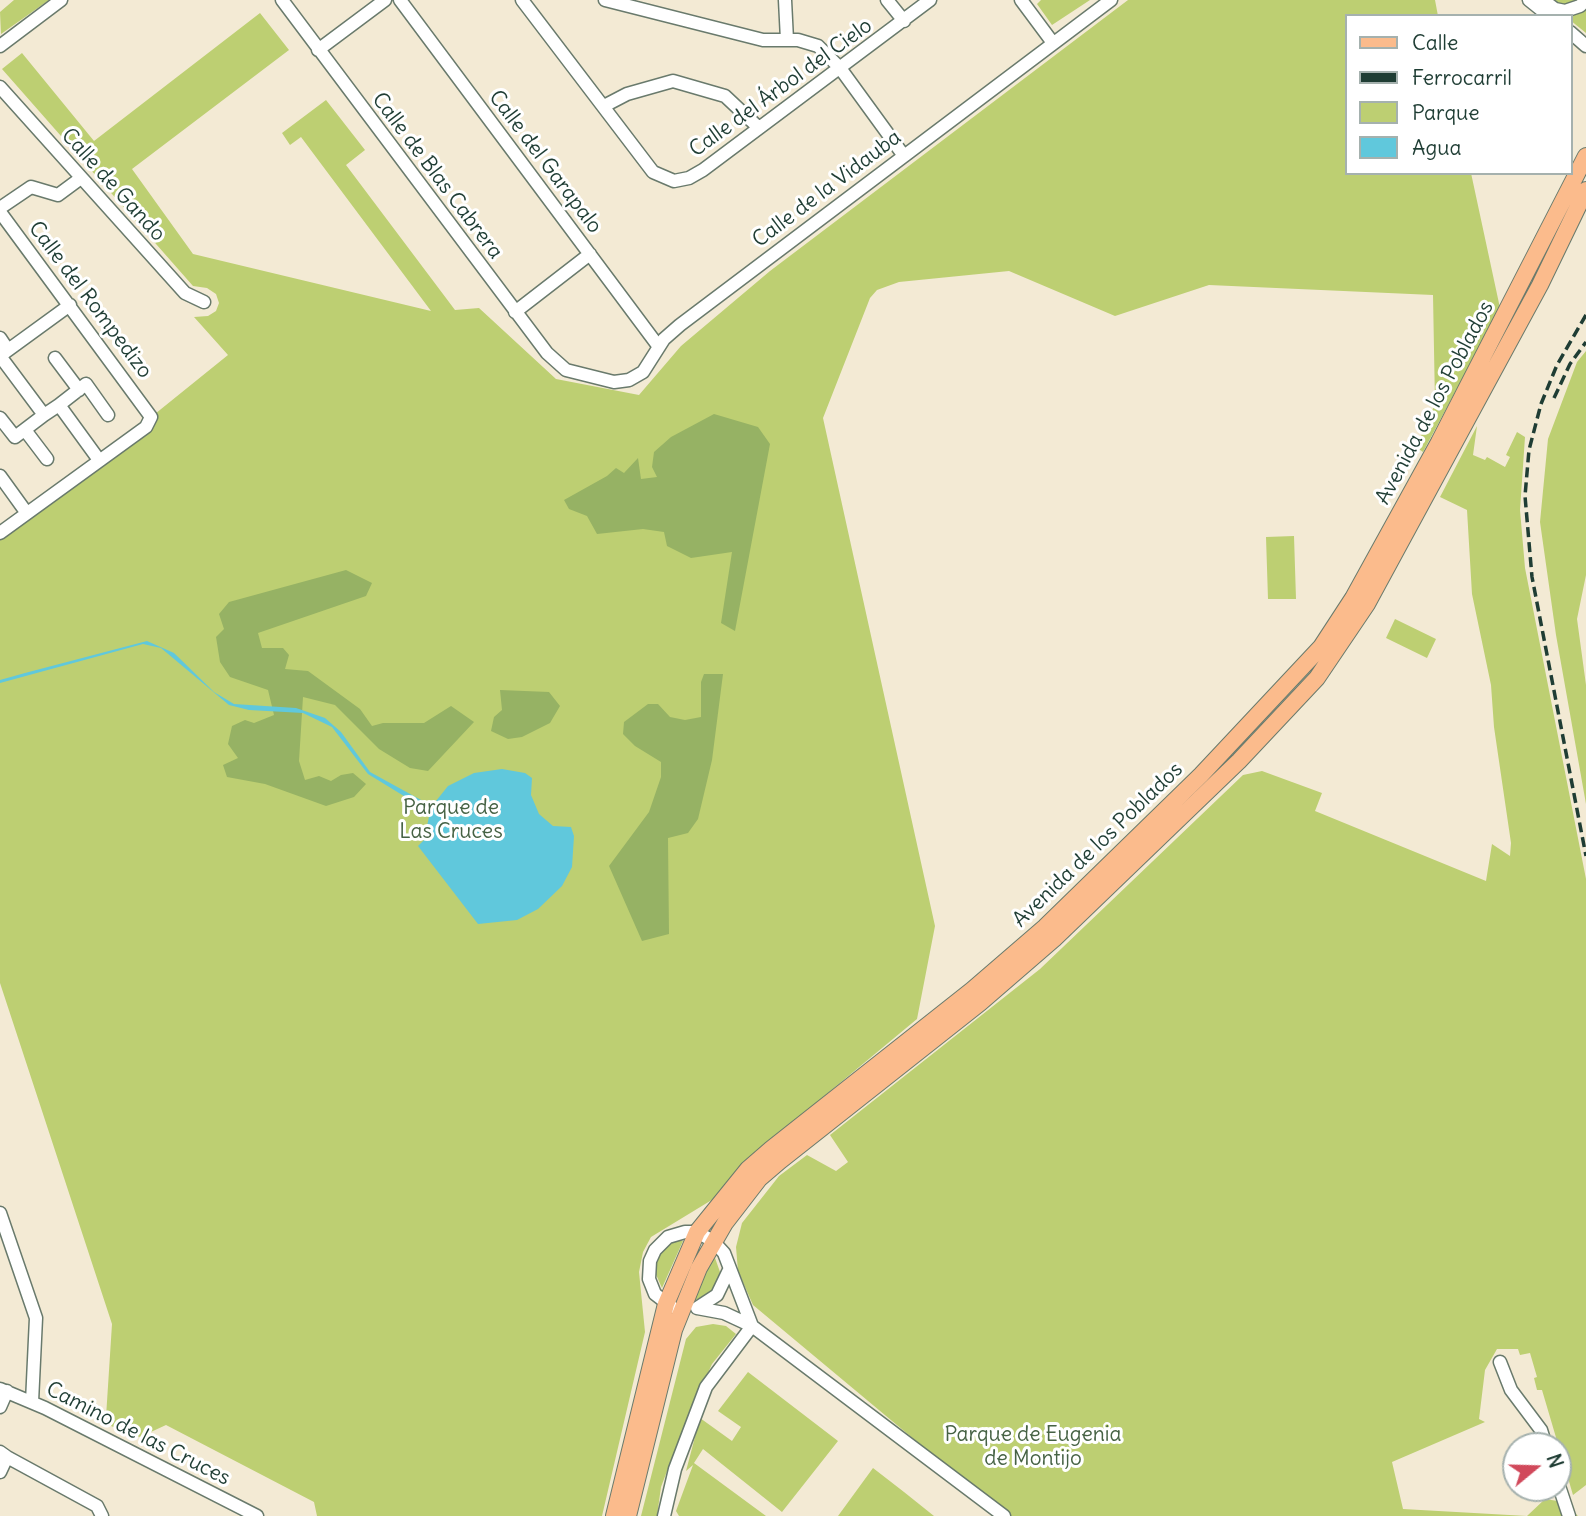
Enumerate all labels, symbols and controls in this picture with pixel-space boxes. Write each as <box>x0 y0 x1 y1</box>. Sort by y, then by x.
street label: Calle del Árbol del Cielo <box>685 13 877 163</box>
legend <box>1344 14 1572 175</box>
text: Calle <box>1412 29 1458 56</box>
text: Ferrocarril <box>1412 64 1512 91</box>
street label: Calle del Garapalo <box>483 86 607 238</box>
street label: Calle de Blas Cabrera <box>366 88 508 264</box>
text: Parque <box>1412 99 1480 126</box>
street label: Calle de Gando <box>56 123 170 247</box>
street label: Calle de la Vidauba <box>748 125 906 253</box>
text: Agua <box>1412 134 1461 161</box>
street label: Calle del Rompedizo <box>23 217 157 383</box>
street label: Avenida de los Poblados <box>1371 297 1499 509</box>
street label: Avenida de los Poblados <box>1008 757 1188 933</box>
park label: Parque de Las Cruces <box>399 795 503 845</box>
street label: Camino de las Cruces <box>42 1377 234 1491</box>
park label: Parque de Eugenia de Montijo <box>944 1422 1122 1472</box>
north arrow <box>1502 1432 1572 1502</box>
text: N <box>1541 1451 1568 1471</box>

